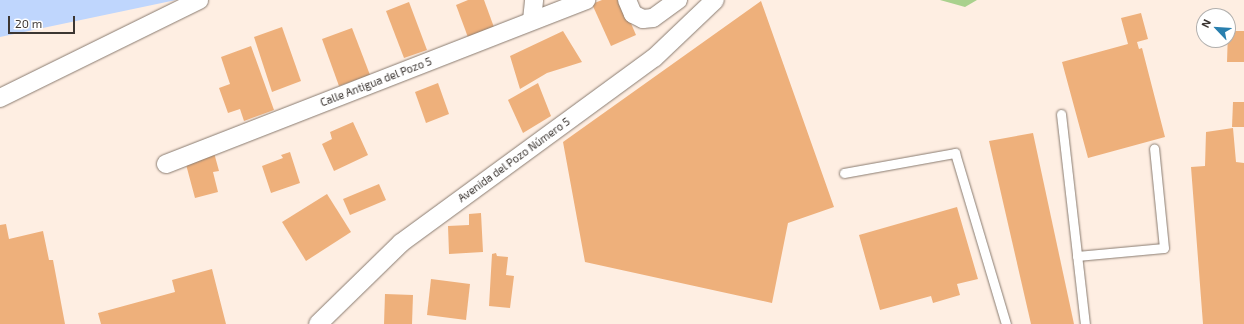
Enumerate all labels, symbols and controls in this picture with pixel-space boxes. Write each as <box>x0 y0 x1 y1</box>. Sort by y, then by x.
scale bar <box>10 8 77 34</box>
north arrow <box>1196 8 1236 48</box>
text: 20 m <box>15 16 42 30</box>
text: N <box>1198 17 1213 29</box>
street label: Calle Antigua del Pozo 5 <box>318 55 434 109</box>
street label: Avenida del Pozo Número 5 <box>455 115 573 205</box>

